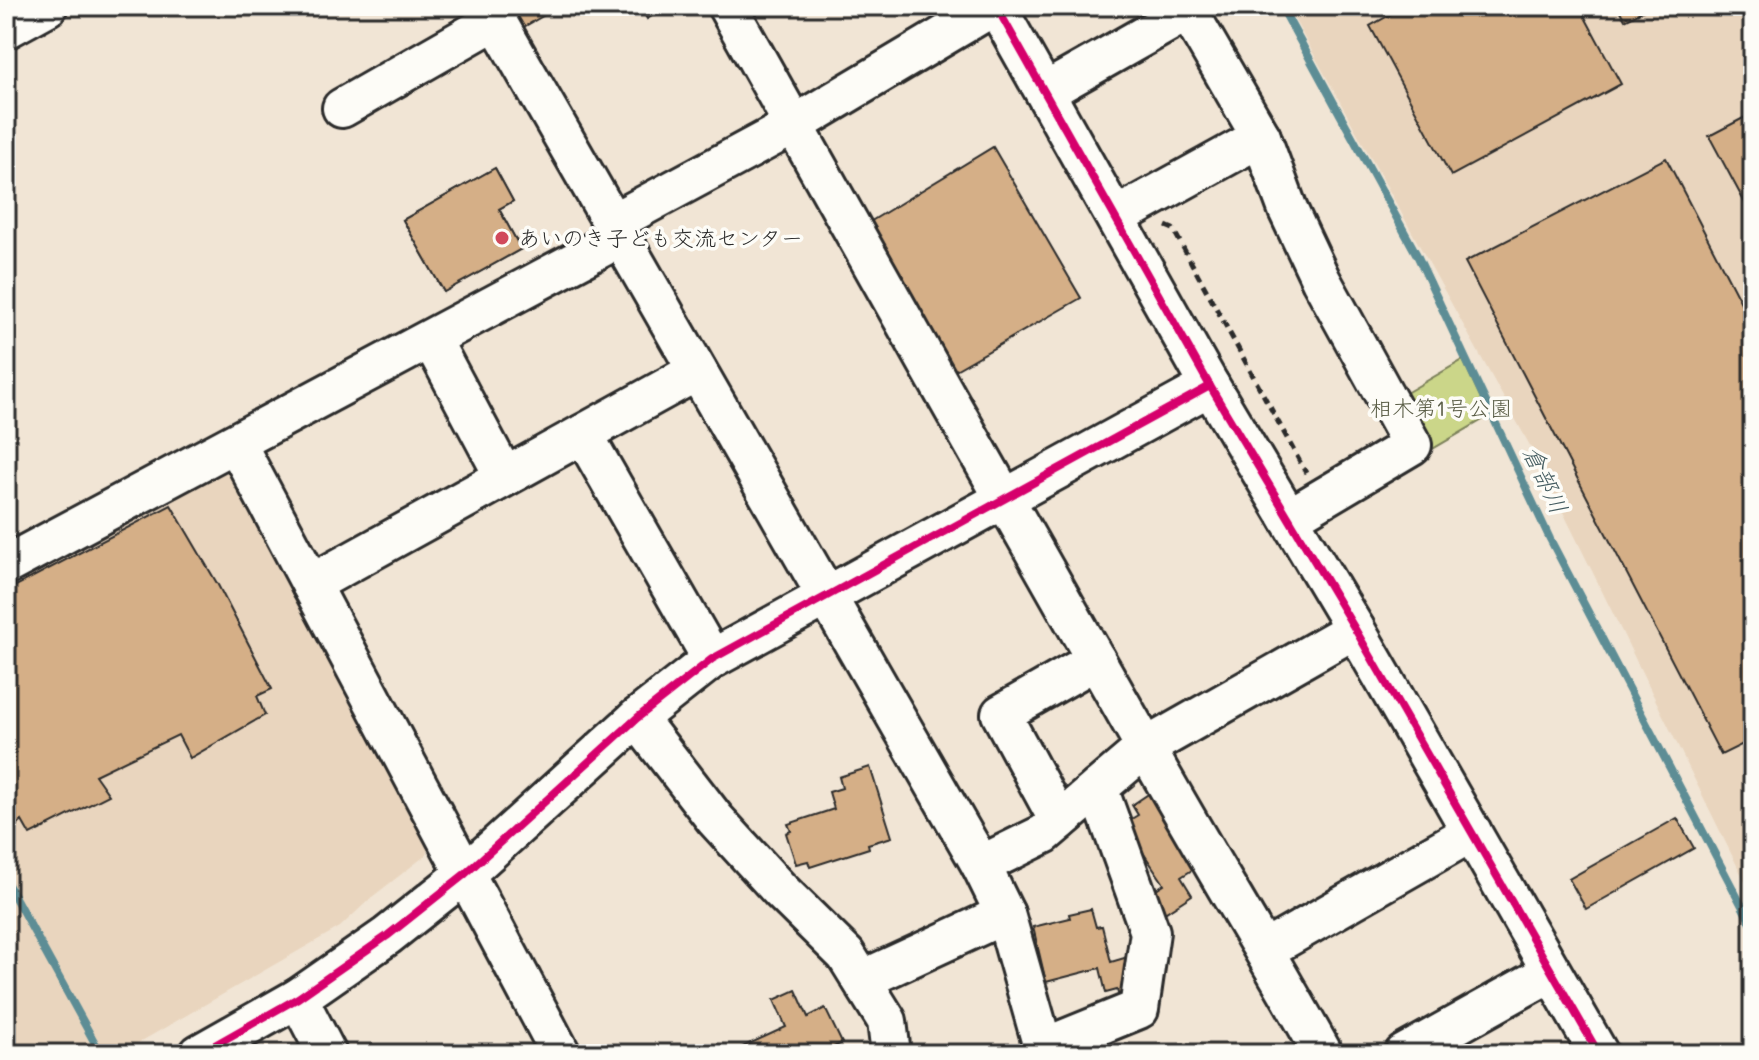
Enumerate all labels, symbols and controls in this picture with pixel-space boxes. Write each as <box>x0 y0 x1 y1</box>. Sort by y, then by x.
place label: あいのき子ども交流センター <box>518 223 803 252</box>
marker: あいのき子ども交流センター <box>493 229 511 247</box>
park label: 相木第1号公園 <box>1370 393 1512 422</box>
water label: 倉部川 <box>1517 440 1576 519</box>

